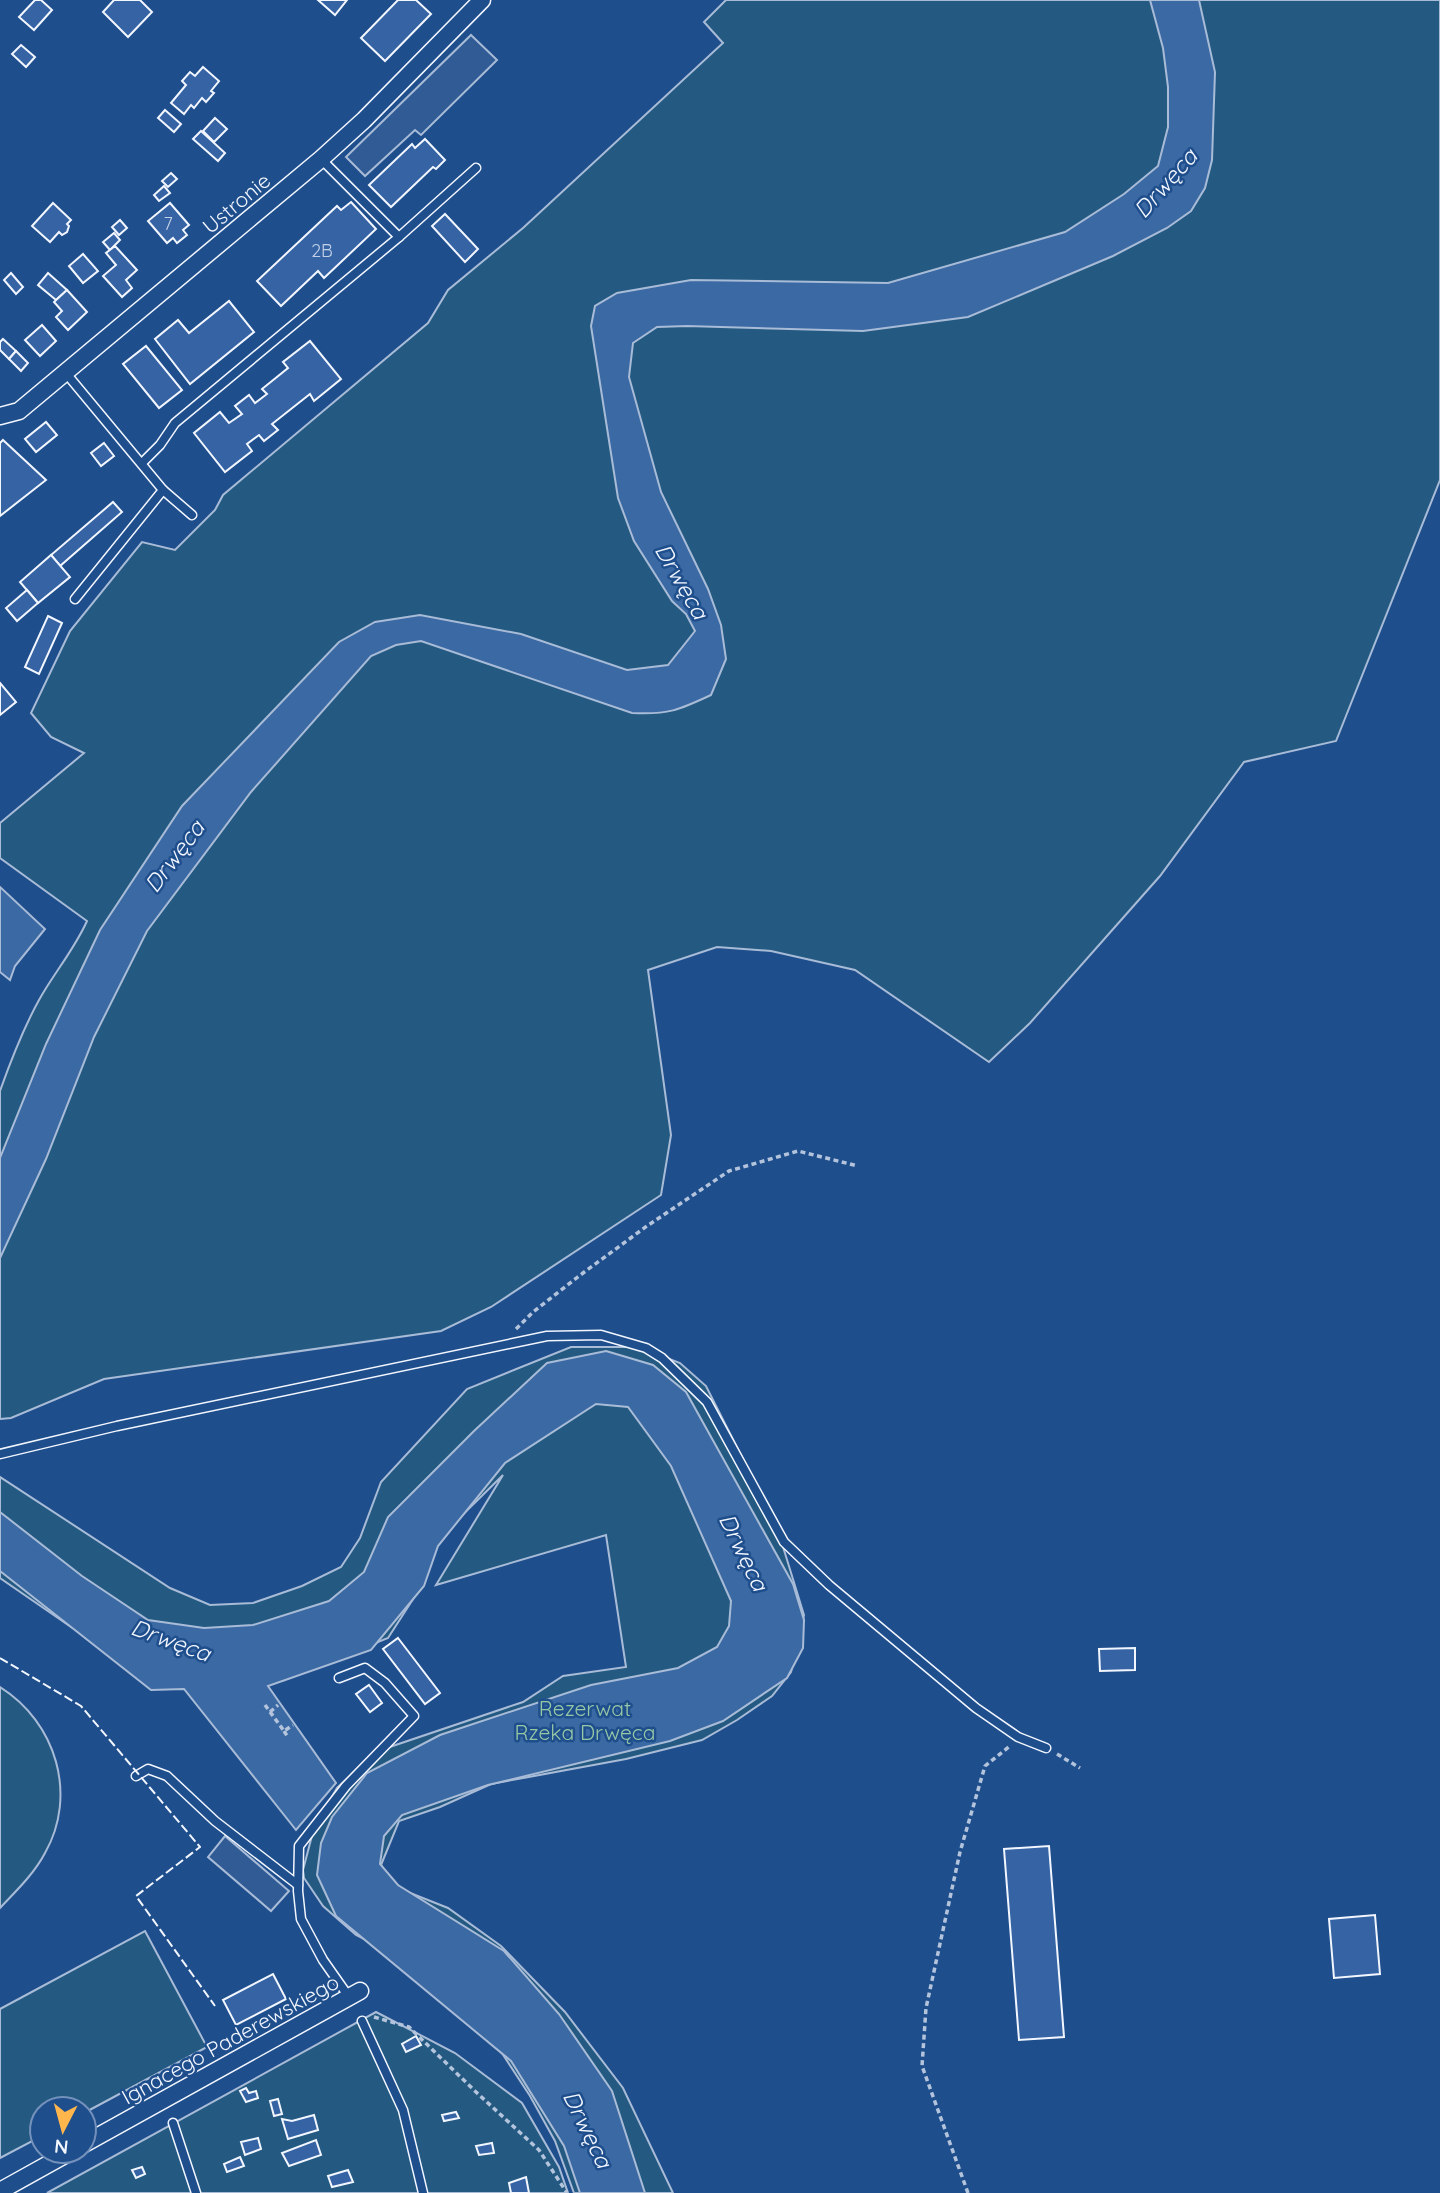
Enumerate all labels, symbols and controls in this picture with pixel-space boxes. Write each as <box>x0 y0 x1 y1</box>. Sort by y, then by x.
water label: Drwęca <box>1127 141 1204 224</box>
street label: Ustronie <box>197 167 275 239</box>
house number: 7 <box>163 212 173 235</box>
house number: 2B <box>311 239 333 262</box>
water label: Drwęca <box>649 538 716 625</box>
water label: Drwęca <box>138 813 211 898</box>
water label: Drwęca <box>713 1508 776 1596</box>
water label: Drwęca <box>127 1612 216 1668</box>
park label: Rezerwat Rzeka Drwęca <box>515 1695 655 1745</box>
street label: Ignacego Paderewskiego <box>117 1968 343 2110</box>
water label: Drwęca <box>557 2085 620 2173</box>
north arrow <box>28 2095 98 2165</box>
text: N <box>53 2134 69 2160</box>

